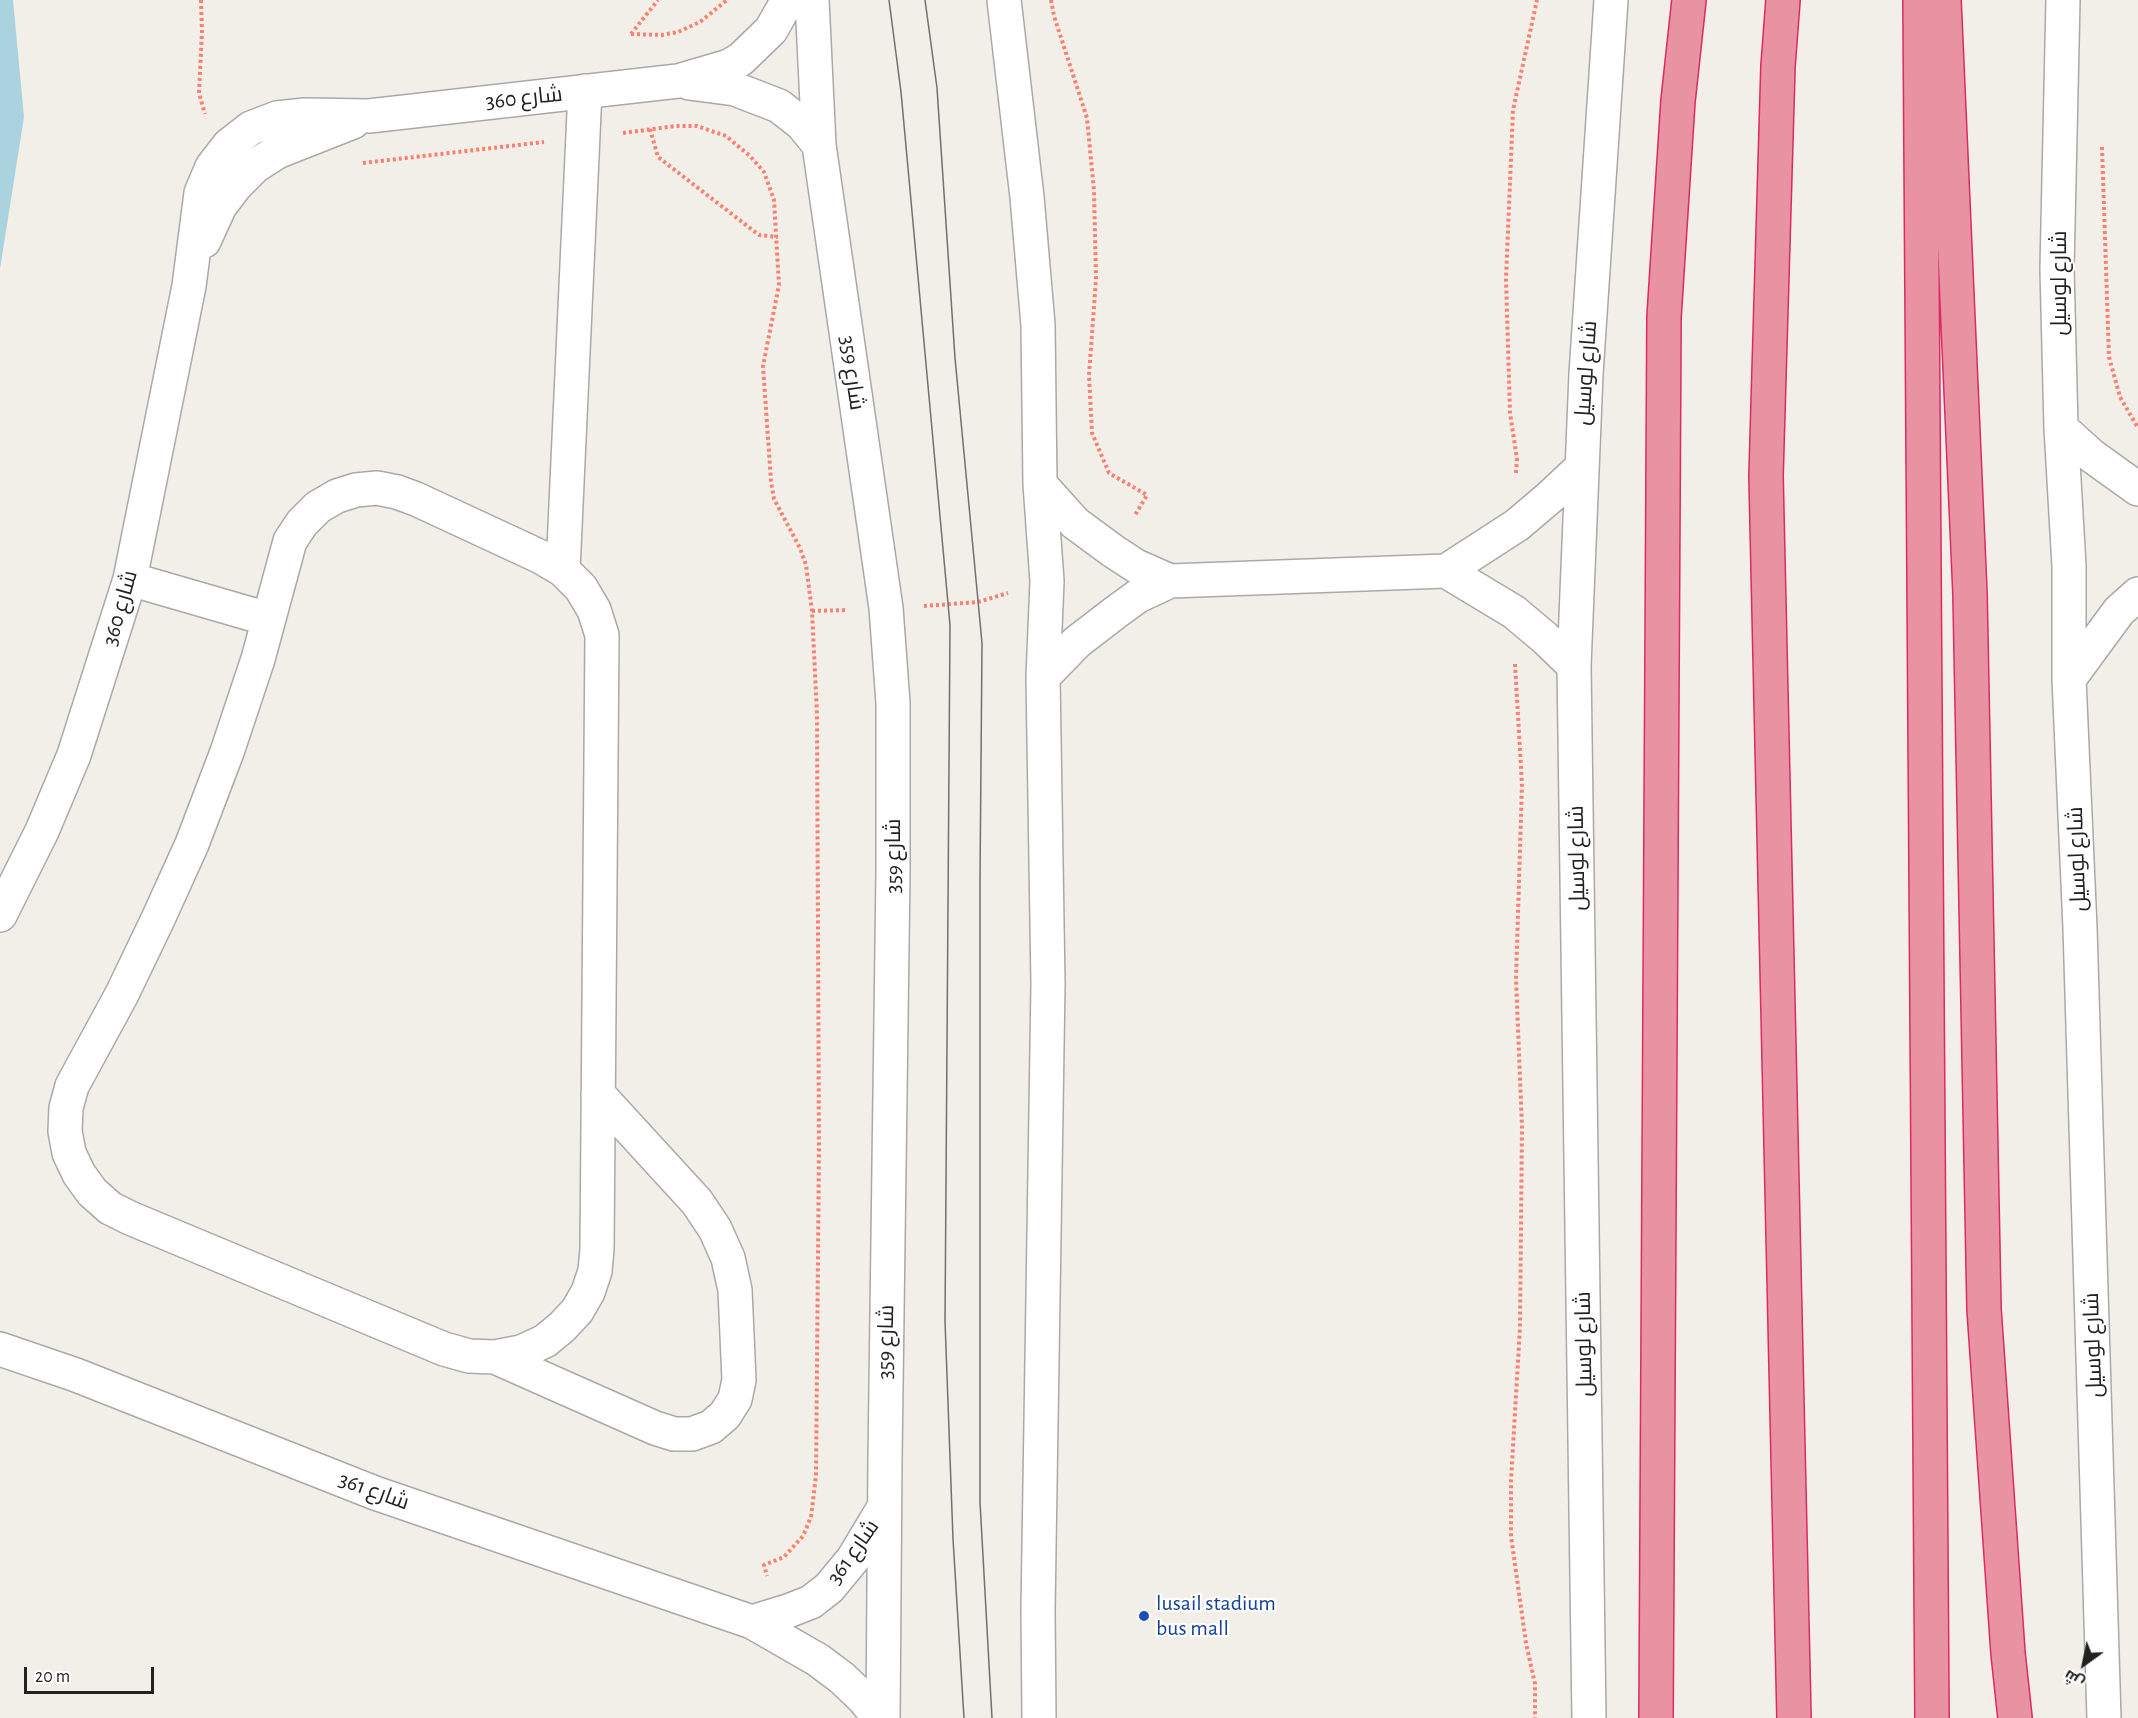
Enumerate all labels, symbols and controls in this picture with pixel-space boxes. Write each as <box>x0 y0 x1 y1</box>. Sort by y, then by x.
street label: شارع 360 <box>484 81 564 115</box>
street label: شارع لوسيل <box>2046 230 2072 336</box>
street label: شارع لوسيل <box>1569 320 1603 426</box>
street label: شارع 359 <box>834 334 870 412</box>
street label: شارع 360 <box>97 567 143 649</box>
street label: شارع لوسيل <box>1563 805 1591 911</box>
street label: شارع لوسيل <box>2062 806 2092 912</box>
street label: شارع 359 <box>880 819 906 893</box>
street label: شارع لوسيل <box>1570 1291 1598 1397</box>
street label: شارع لوسيل <box>2078 1292 2108 1398</box>
street label: شارع 359 <box>872 1304 900 1380</box>
street label: شارع 361 <box>335 1466 413 1516</box>
street label: شارع 361 <box>821 1514 885 1590</box>
place label: lusail stadium bus mall <box>1156 1590 1276 1642</box>
marker: lusail stadium bus mall <box>1137 1609 1151 1623</box>
north arrow <box>2054 1634 2114 1694</box>
scale bar <box>27 1655 158 1693</box>
text: ش <box>2061 1667 2087 1691</box>
text: 20 m <box>35 1668 70 1686</box>

